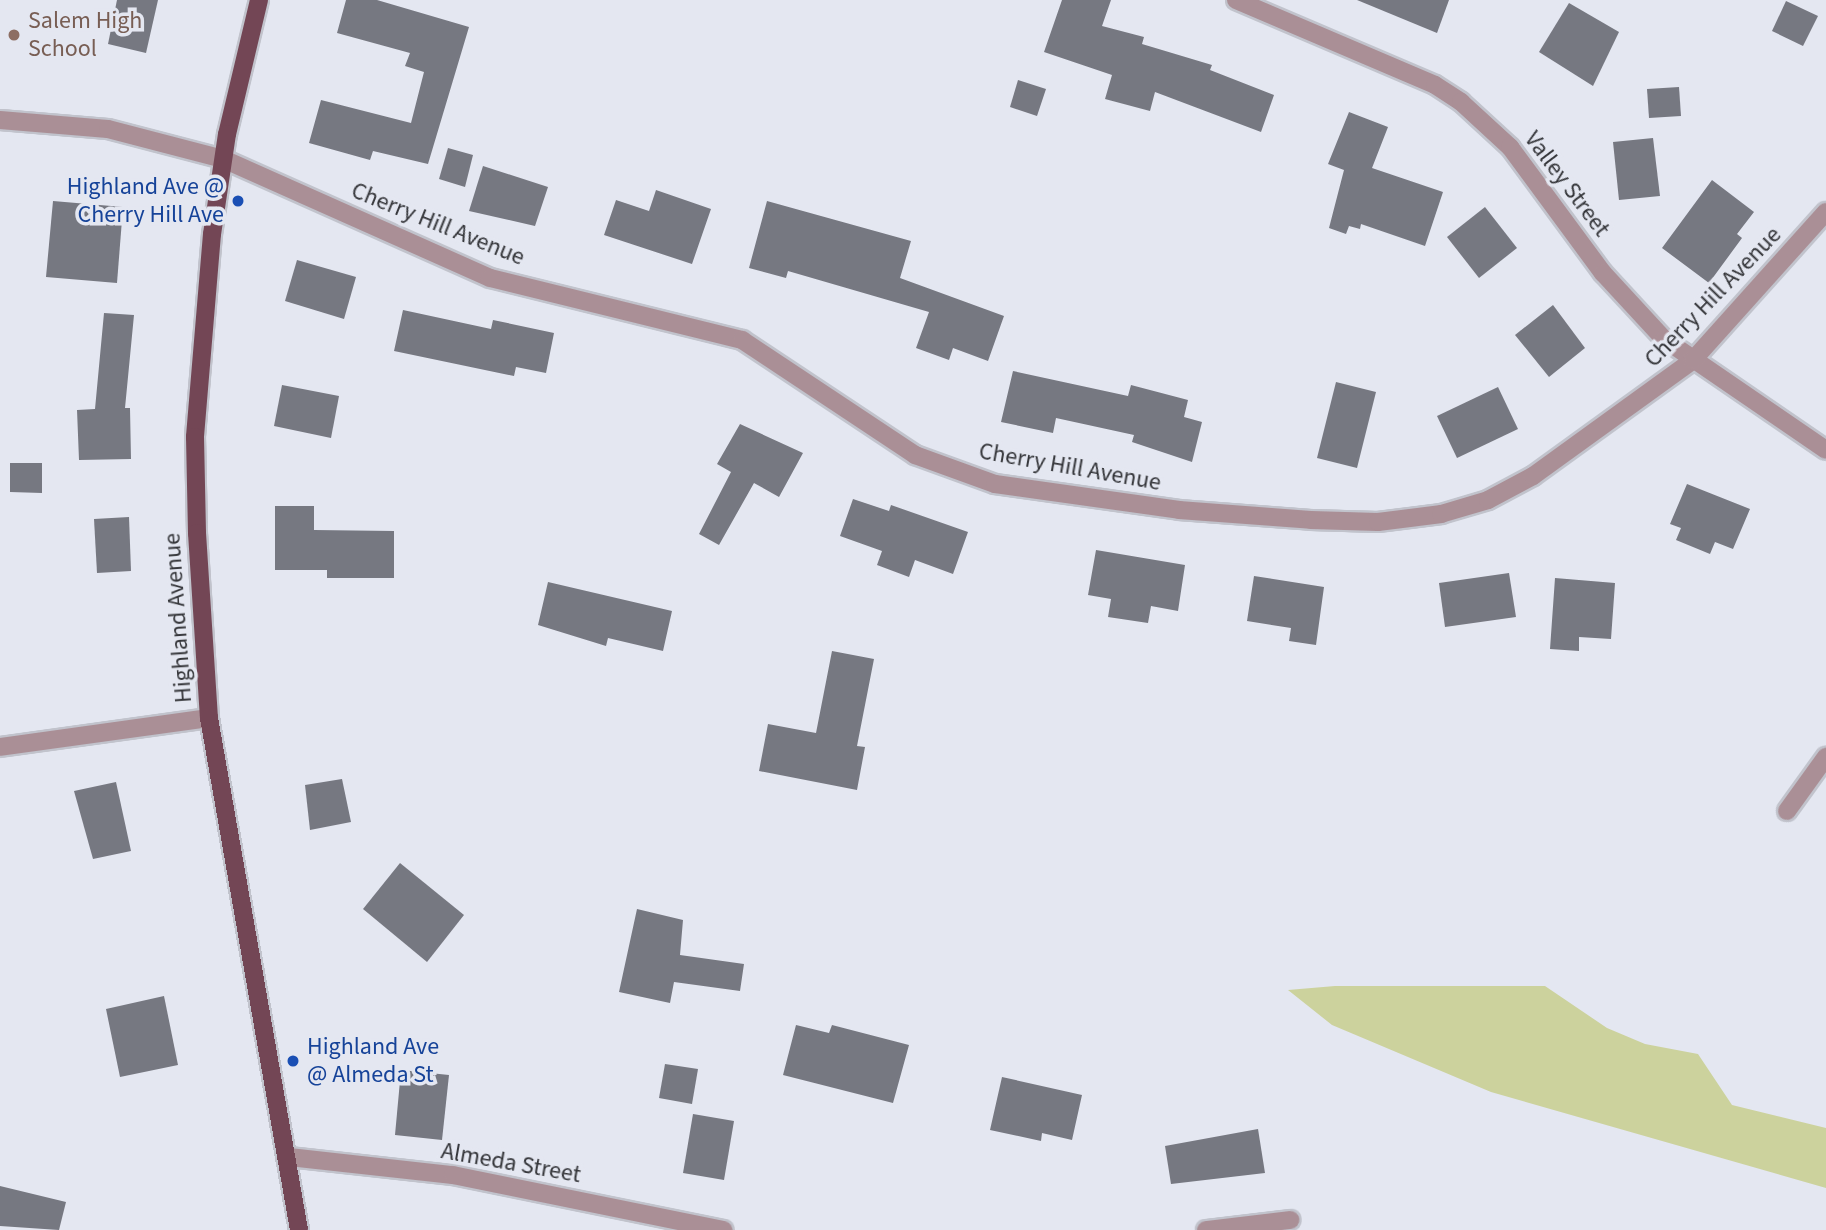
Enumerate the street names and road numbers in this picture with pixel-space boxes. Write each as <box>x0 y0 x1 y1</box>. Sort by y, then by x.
street label: Valley Street <box>1518 126 1616 242</box>
street label: Cherry Hill Avenue <box>347 176 529 272</box>
street label: Cherry Hill Avenue <box>1639 221 1787 373</box>
street label: Cherry Hill Avenue <box>977 437 1163 497</box>
street label: Highland Avenue <box>158 532 198 704</box>
street label: Almeda Street <box>439 1137 583 1189</box>

